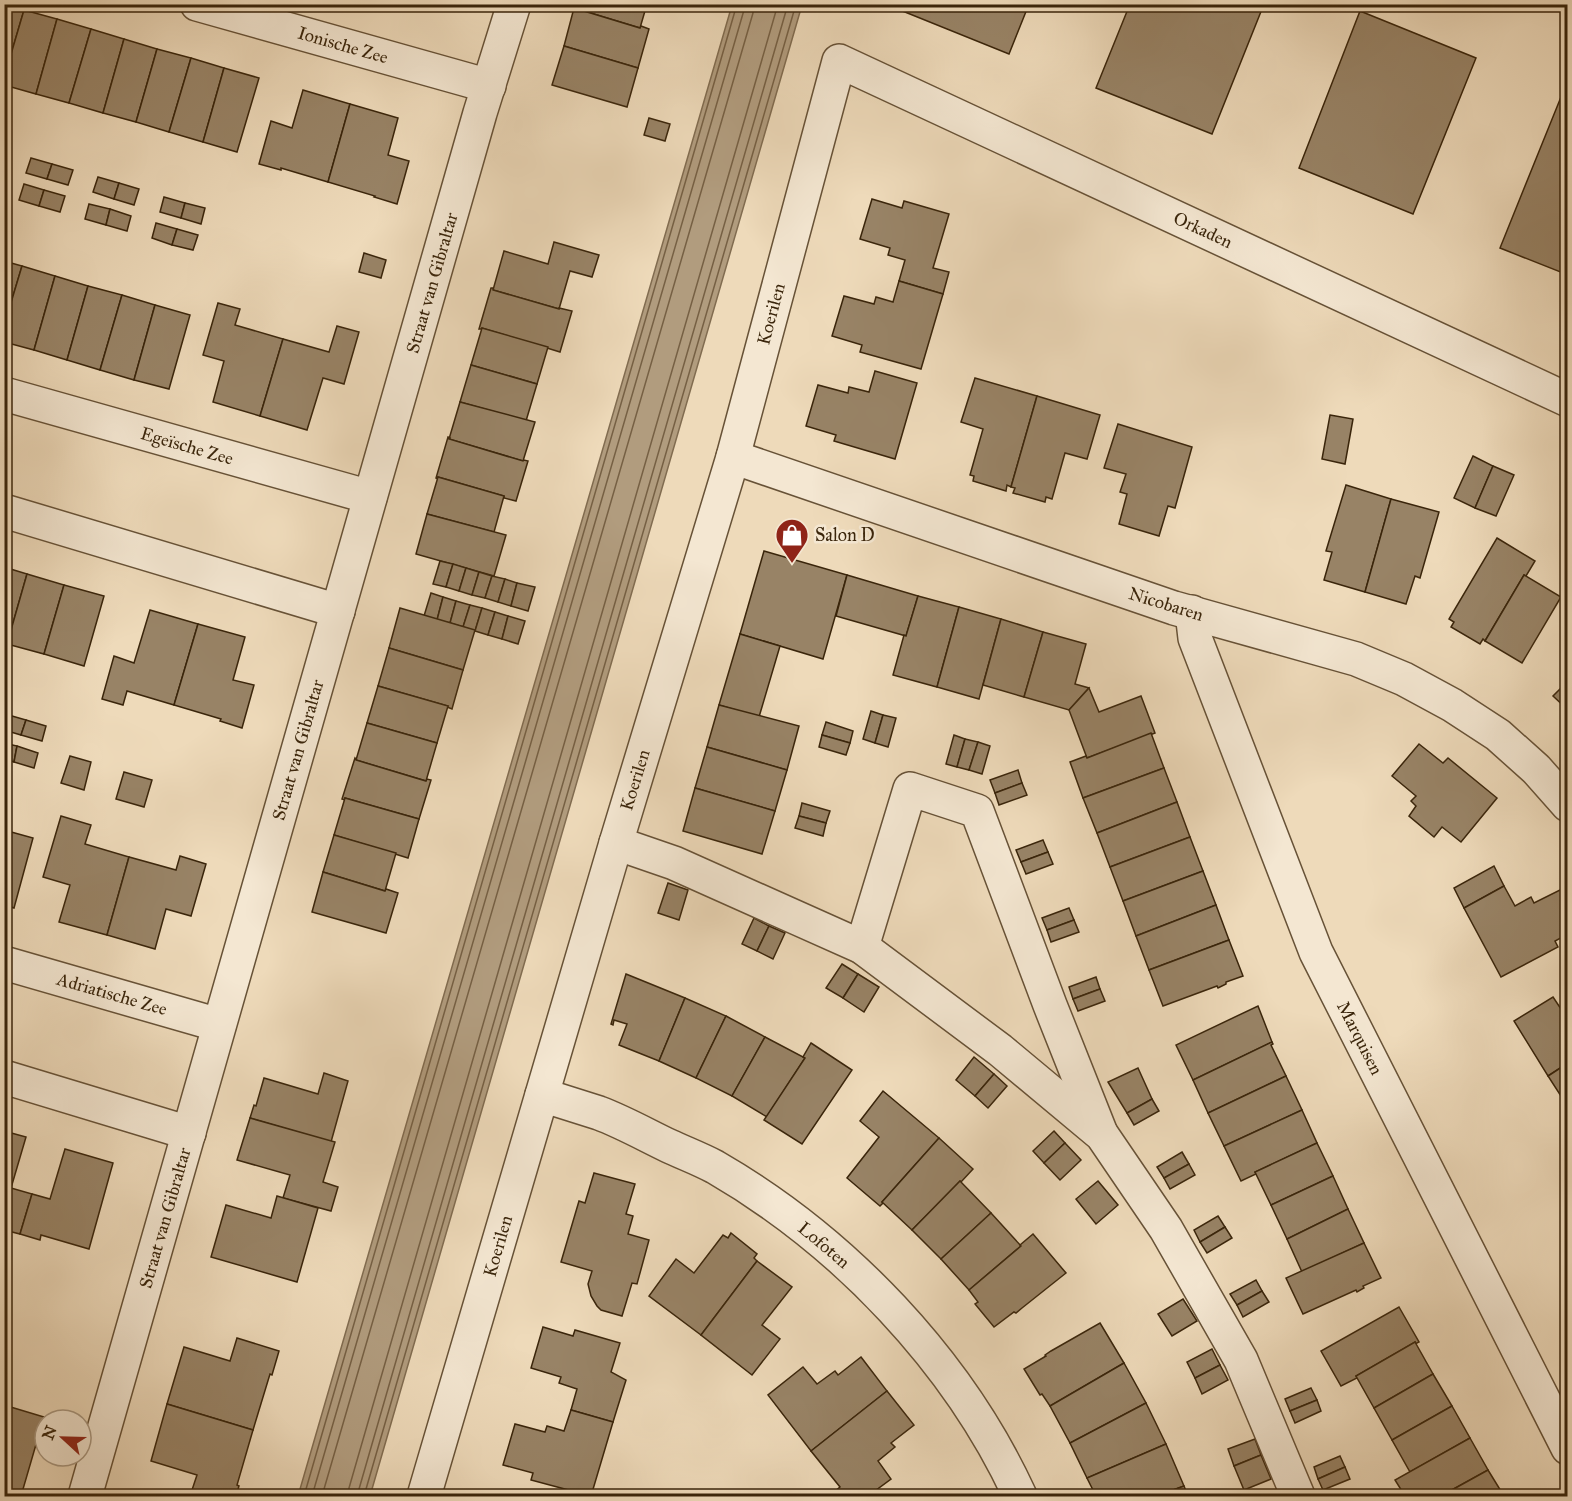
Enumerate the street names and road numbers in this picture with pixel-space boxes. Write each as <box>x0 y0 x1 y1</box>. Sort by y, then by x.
street label: Ionische Zee <box>295 22 391 68</box>
street label: Orkaden <box>1170 207 1236 253</box>
street label: Straat van Gibraltar <box>401 210 463 356</box>
street label: Koerilen <box>752 280 790 347</box>
street label: Egeïsche Zee <box>138 422 236 471</box>
street label: Nicobaren <box>1126 582 1206 626</box>
street label: Straat van Gibraltar <box>267 677 329 823</box>
street label: Koerilen <box>615 746 655 813</box>
street label: Adriatische Zee <box>54 968 170 1020</box>
street label: Marquisen <box>1331 997 1388 1079</box>
street label: Straat van Gibraltar <box>134 1145 196 1291</box>
street label: Koerilen <box>479 1212 517 1279</box>
street label: Lofoten <box>793 1217 855 1273</box>

